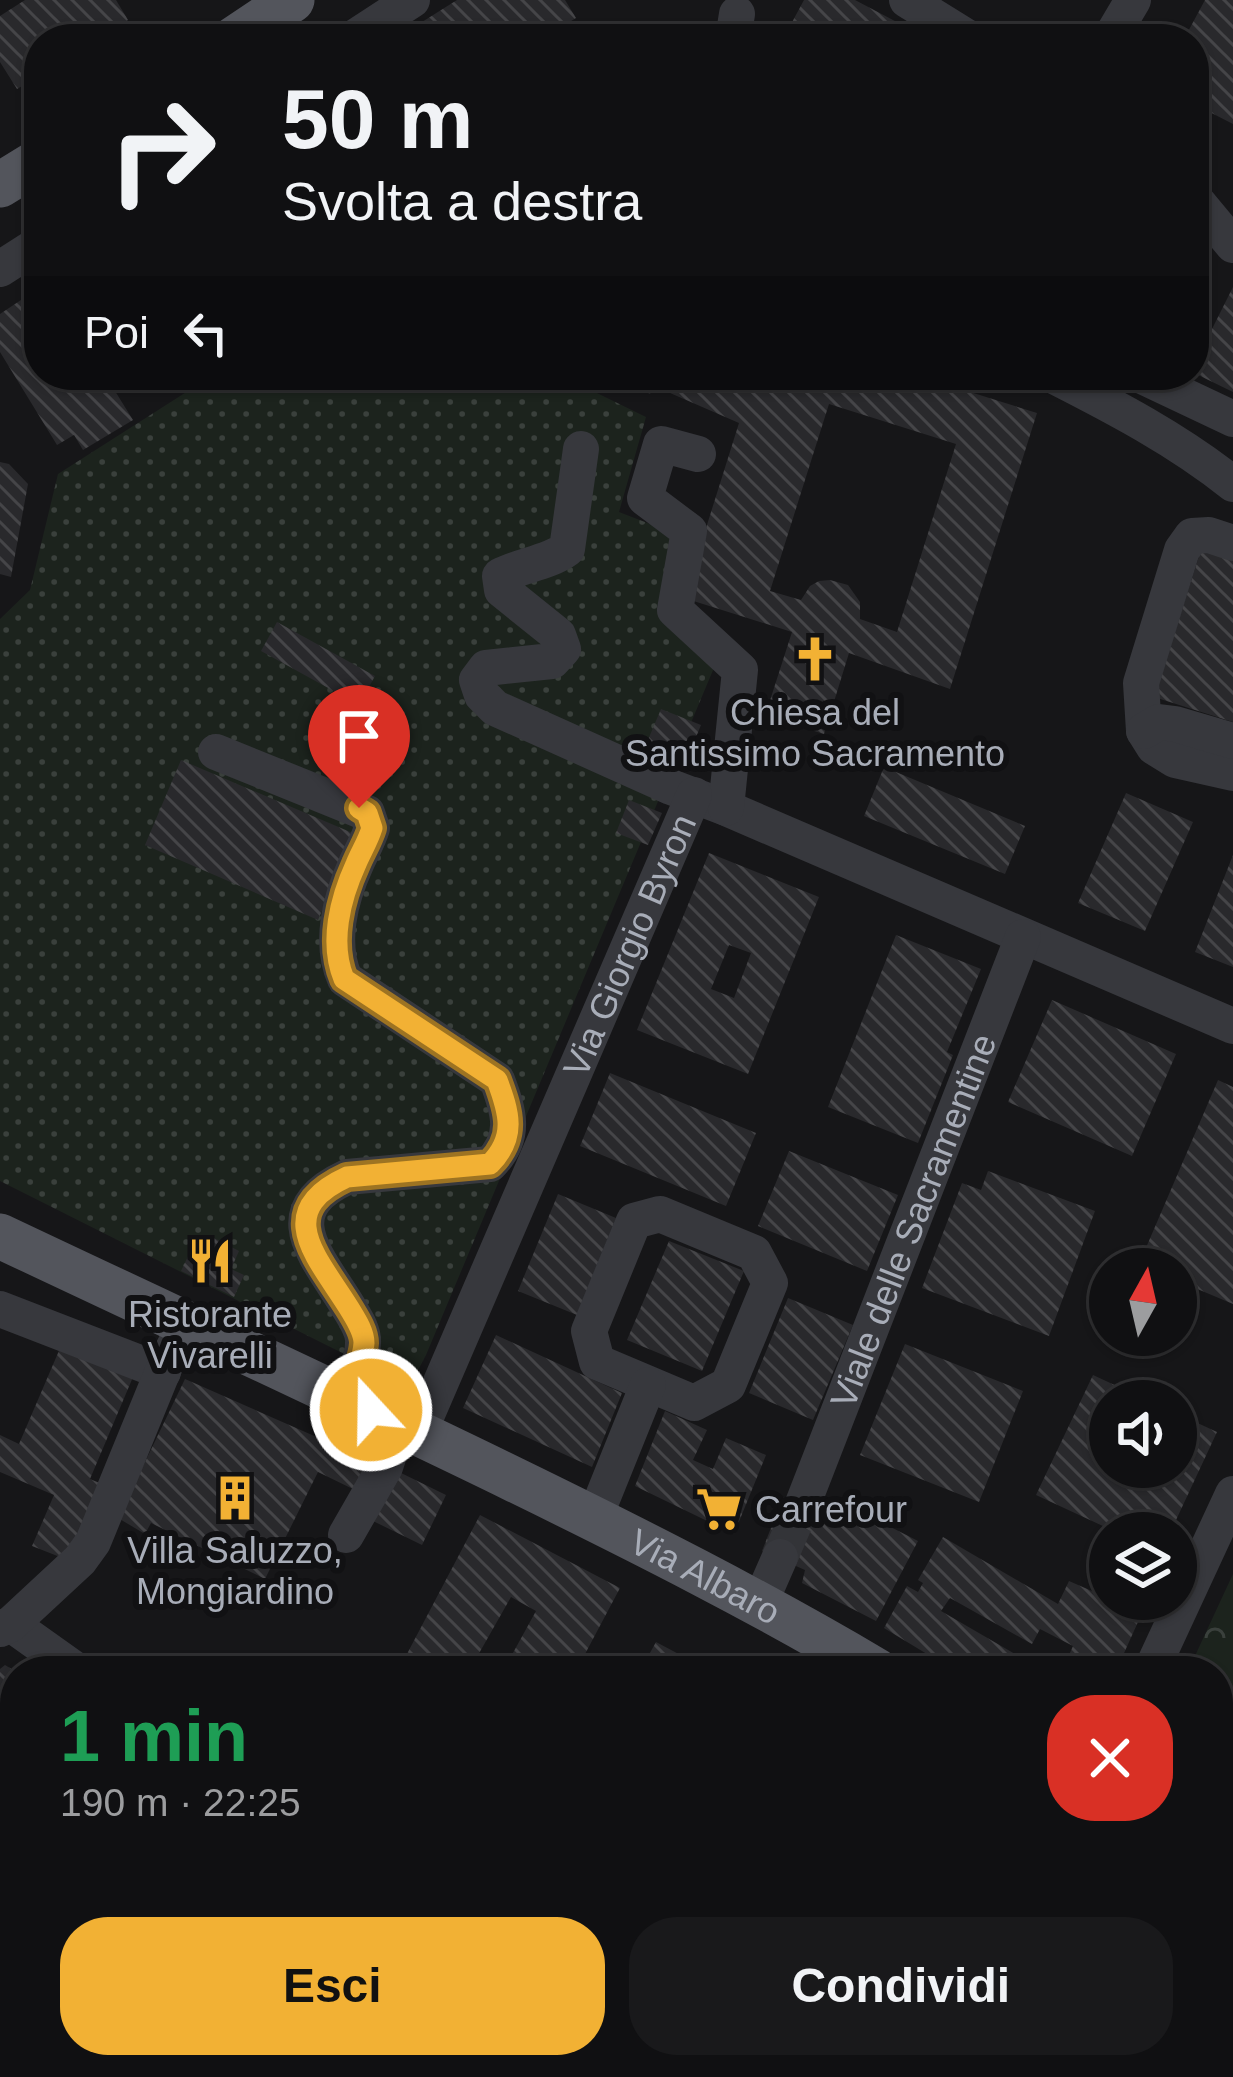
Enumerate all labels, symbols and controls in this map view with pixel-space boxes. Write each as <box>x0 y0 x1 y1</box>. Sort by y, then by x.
icon: right <box>84 72 240 228</box>
text: 50 m <box>282 72 473 166</box>
text: Svolta a destra <box>282 171 642 231</box>
icon: left <box>173 300 239 366</box>
text: Poi <box>84 307 149 358</box>
church icon: Chiesa del Santissimo Sacramento <box>790 634 840 684</box>
pin <box>308 685 410 808</box>
place label: Chiesa del Santissimo Sacramento <box>625 692 1005 774</box>
icon: arrive <box>326 703 392 769</box>
street label: Via Giorgio Byron <box>555 808 704 1083</box>
street label: Viale delle Sacramentine <box>822 1028 1004 1414</box>
restaurant icon: Ristorante Vivarelli <box>185 1236 235 1286</box>
north arrow <box>1089 1248 1197 1356</box>
map controls <box>1089 1248 1197 1620</box>
place label: Ristorante Vivarelli <box>128 1294 292 1376</box>
position arrow <box>308 1347 434 1473</box>
button: sound <box>1089 1380 1197 1488</box>
building icon: Villa Saluzzo, Mongiardino <box>210 1473 260 1523</box>
supermarket icon: Carrefour <box>694 1484 744 1534</box>
place label: Carrefour <box>755 1489 907 1530</box>
button: layers <box>1089 1512 1197 1620</box>
street label: Via Albaro <box>623 1520 787 1633</box>
place label: Villa Saluzzo, Mongiardino <box>127 1530 343 1612</box>
button: close <box>1047 1695 1173 1821</box>
text: 1 min <box>60 1696 248 1776</box>
text: 190 m · 22:25 <box>60 1781 301 1824</box>
button: Esci <box>60 1917 605 2055</box>
button: Condividi <box>629 1917 1173 2055</box>

